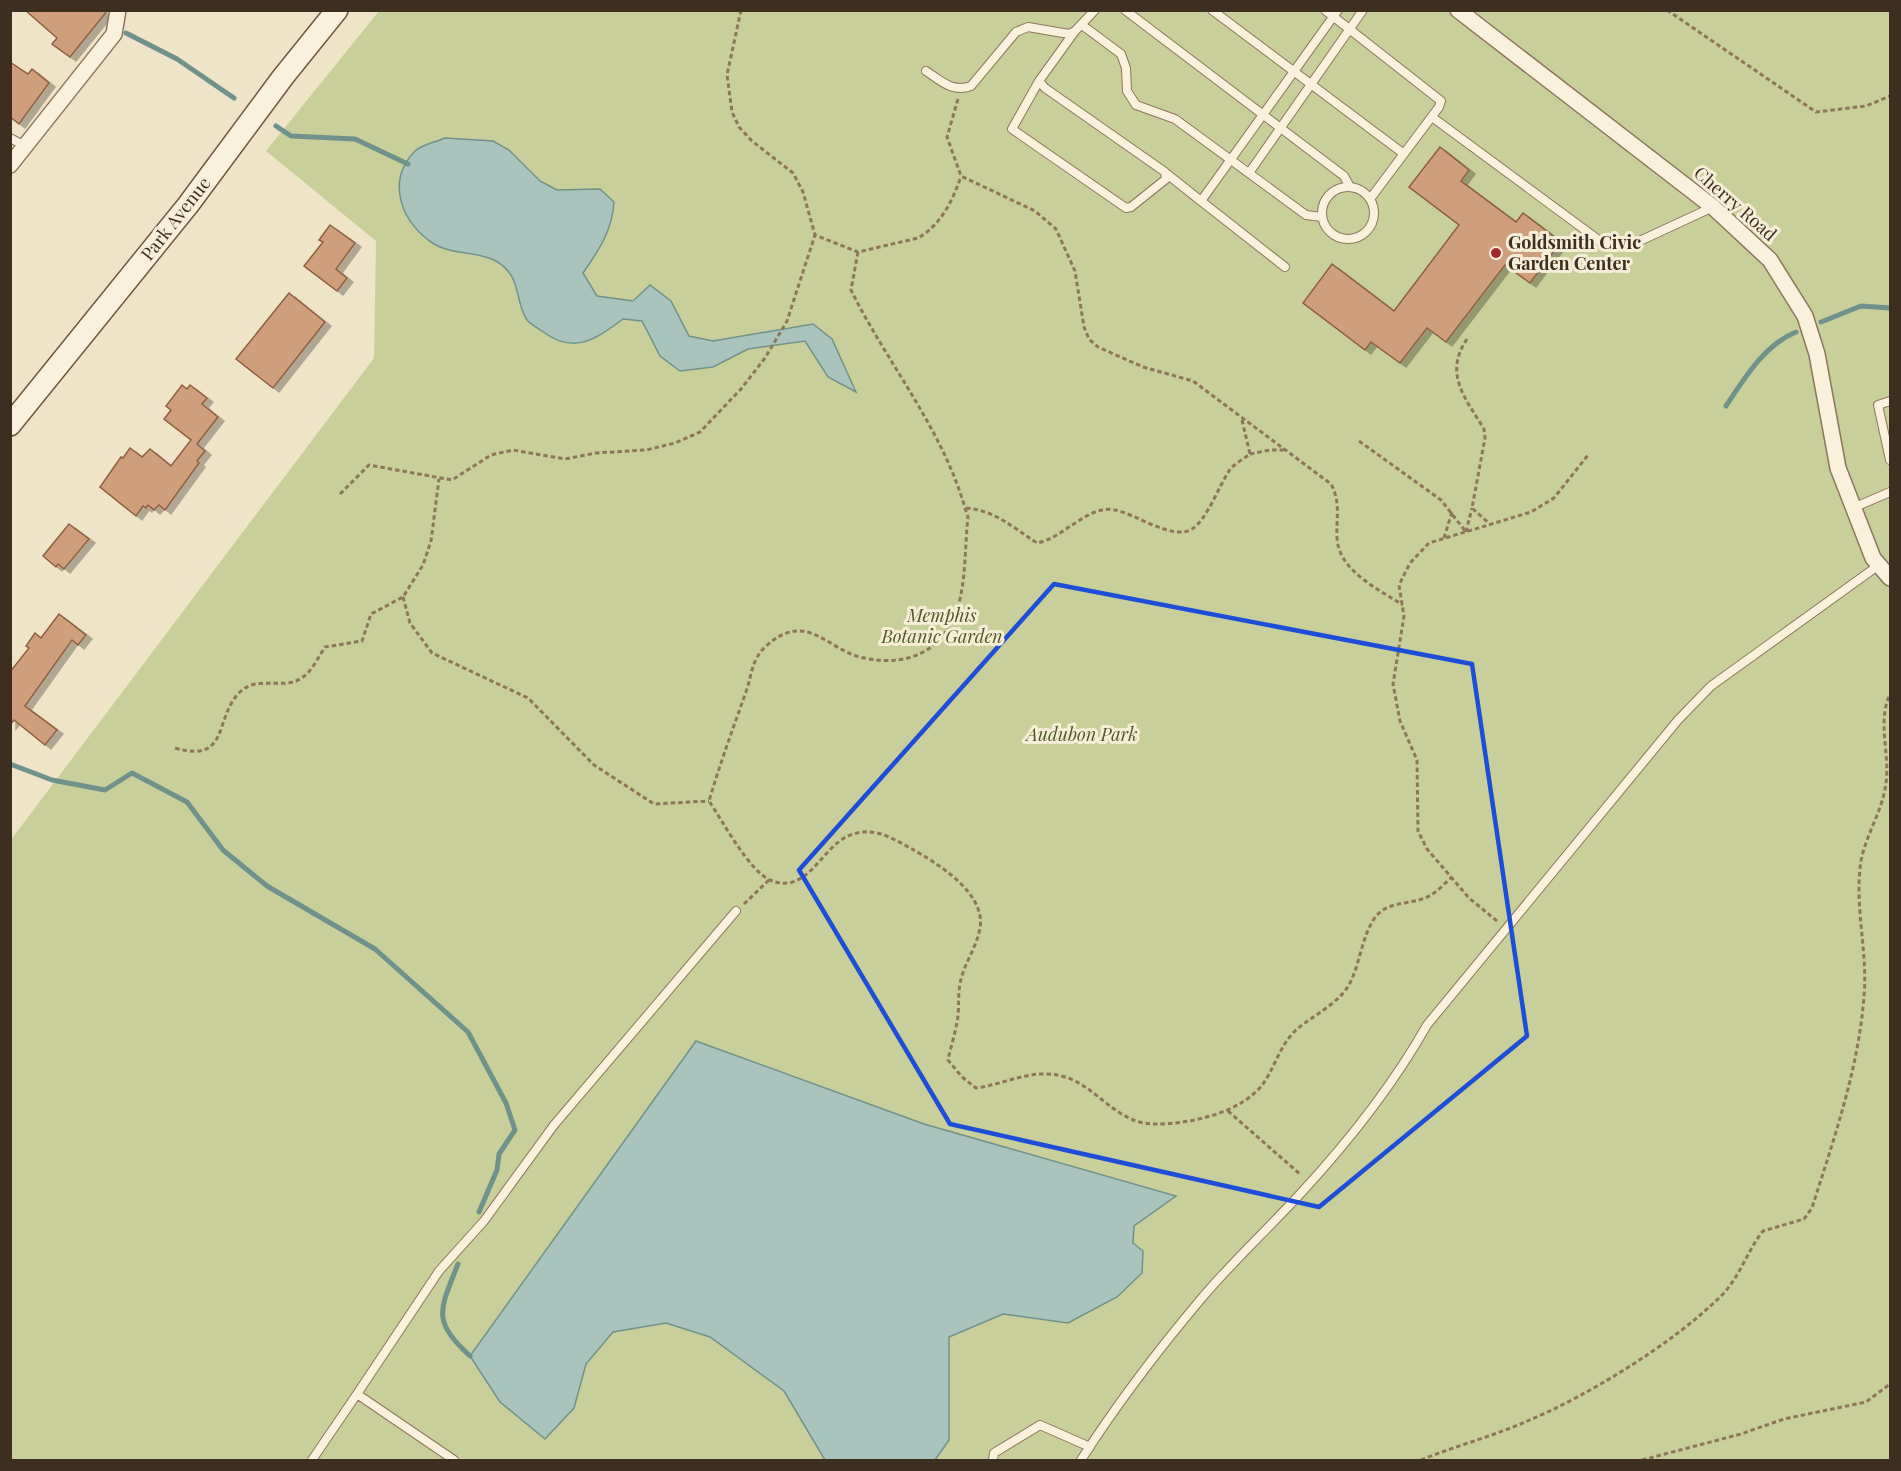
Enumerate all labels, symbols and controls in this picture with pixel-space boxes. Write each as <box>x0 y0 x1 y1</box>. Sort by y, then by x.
street label: Cherry Road <box>1689 161 1782 246</box>
street label: Park Avenue <box>135 172 215 265</box>
place label: Goldsmith Civic Garden Center <box>1508 230 1641 275</box>
marker: Goldsmith Civic Garden Center <box>1489 246 1503 260</box>
park label: Memphis Botanic Garden <box>880 603 1003 648</box>
park label: Audubon Park <box>1024 722 1138 746</box>

